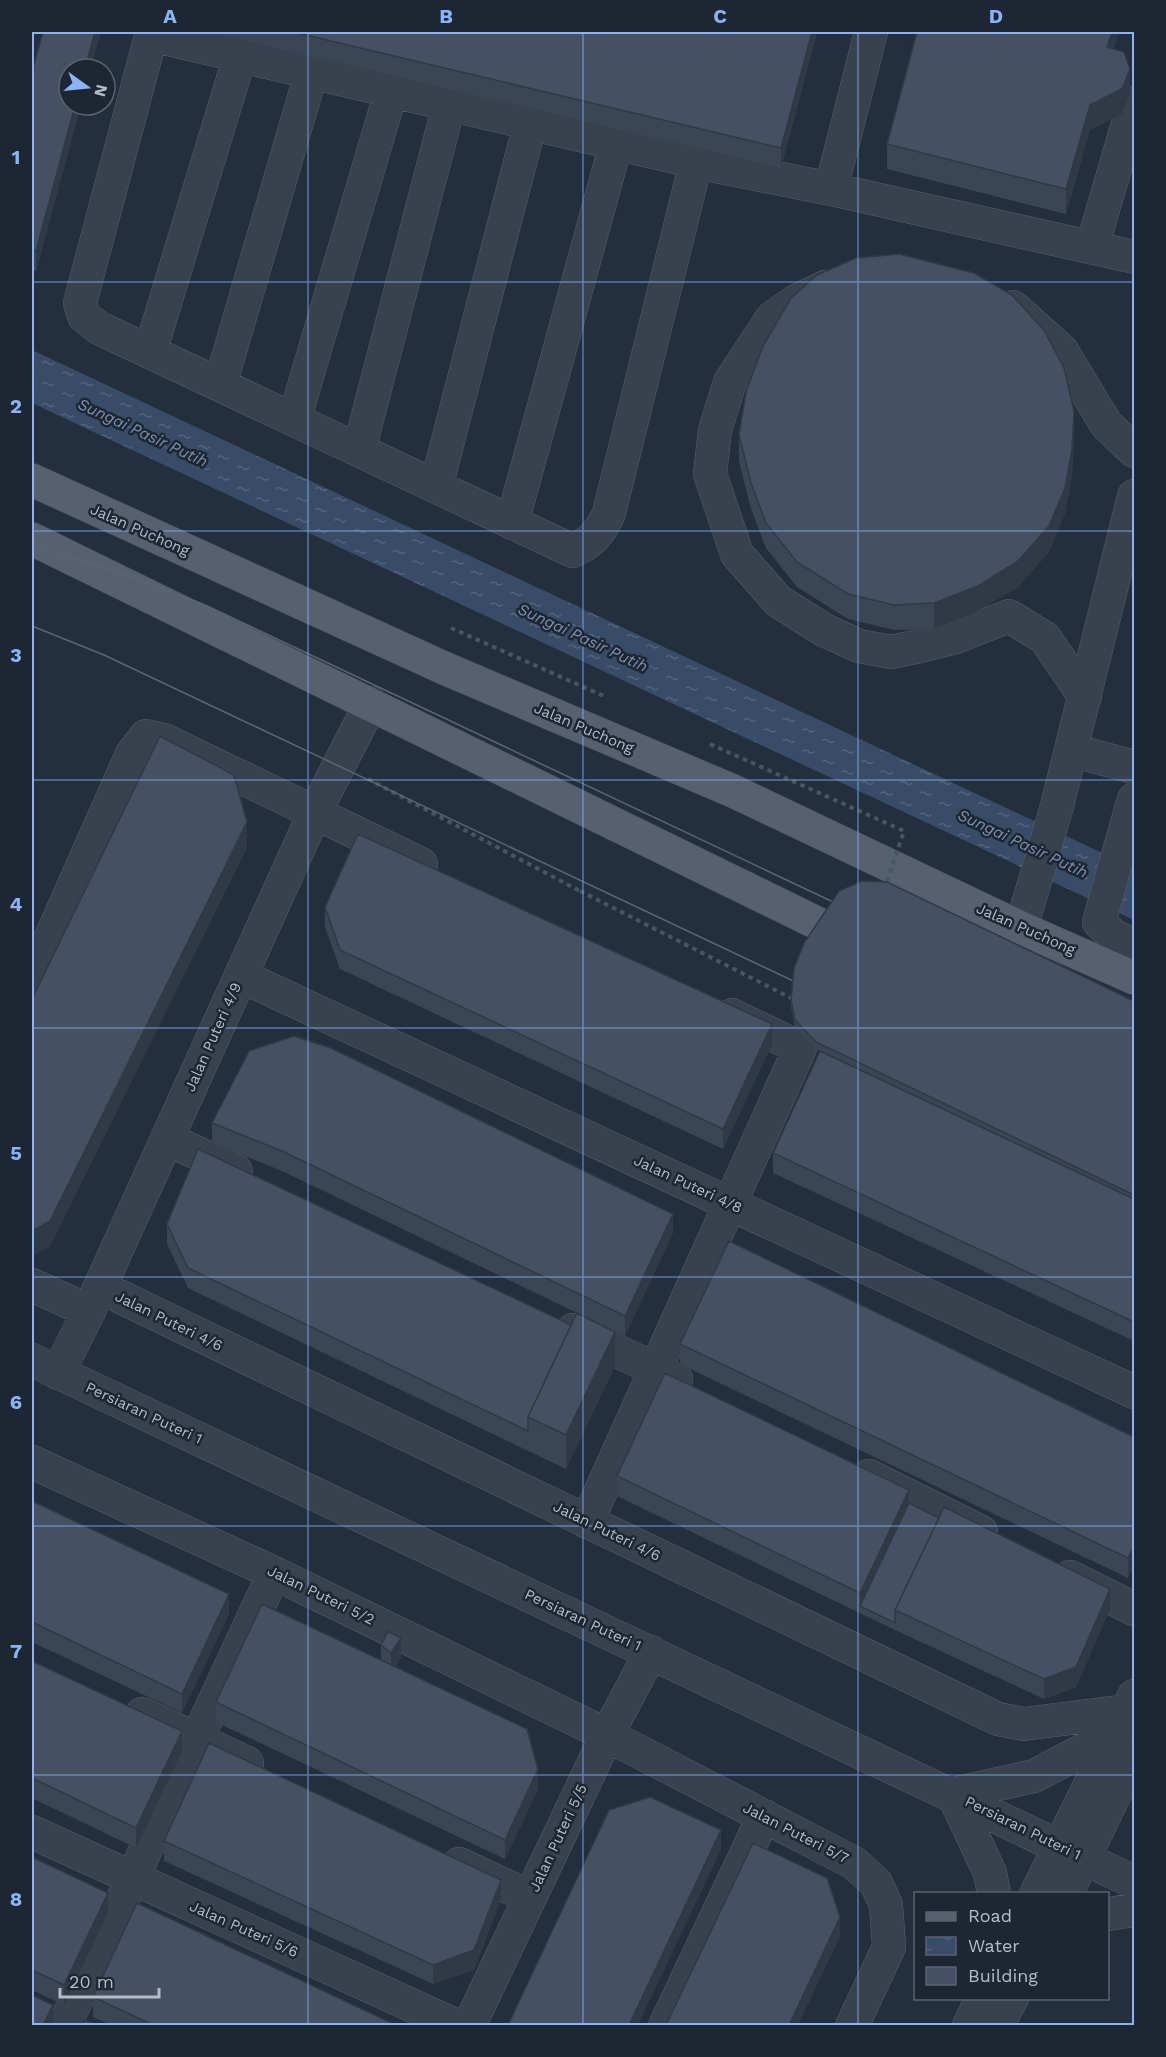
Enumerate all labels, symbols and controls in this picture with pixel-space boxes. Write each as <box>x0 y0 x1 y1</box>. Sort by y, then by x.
text: A <box>163 4 177 28</box>
text: B <box>439 4 453 28</box>
text: C <box>713 4 727 28</box>
text: D <box>989 4 1003 28</box>
north arrow <box>57 57 117 117</box>
text: N <box>90 83 112 99</box>
text: 1 <box>12 145 20 169</box>
text: 2 <box>10 394 22 418</box>
water label: Sungai Pasir Putih <box>75 394 211 471</box>
street label: Jalan Puchong <box>88 500 192 560</box>
water label: Sungai Pasir Putih <box>515 599 651 676</box>
text: 3 <box>10 643 22 667</box>
street label: Jalan Puchong <box>531 699 637 757</box>
water label: Sungai Pasir Putih <box>955 805 1091 882</box>
text: 4 <box>10 892 23 916</box>
street label: Jalan Puchong <box>974 899 1078 959</box>
street label: Jalan Puteri 4/9 <box>181 980 245 1094</box>
text: 5 <box>10 1141 22 1165</box>
street label: Jalan Puteri 4/8 <box>631 1151 745 1217</box>
street label: Jalan Puteri 4/6 <box>112 1287 226 1355</box>
street label: Persiaran Puteri 1 <box>83 1378 205 1448</box>
text: 6 <box>10 1390 22 1414</box>
street label: Jalan Puteri 4/6 <box>550 1497 664 1565</box>
street label: Jalan Puteri 5/2 <box>265 1561 377 1629</box>
street label: Persiaran Puteri 1 <box>522 1585 644 1655</box>
text: 7 <box>10 1639 22 1663</box>
street label: Jalan Puteri 5/5 <box>525 1781 591 1895</box>
street label: Persiaran Puteri 1 <box>962 1792 1084 1864</box>
street label: Jalan Puteri 5/7 <box>740 1799 852 1867</box>
text: 8 <box>10 1887 22 1911</box>
legend <box>914 1892 1109 2000</box>
street label: Jalan Puteri 5/6 <box>187 1897 301 1961</box>
text: Road <box>968 1905 1012 1926</box>
text: Water <box>968 1935 1020 1956</box>
scale bar <box>60 1961 159 1999</box>
text: Building <box>968 1965 1038 1986</box>
text: 20 m <box>69 1971 114 1992</box>

